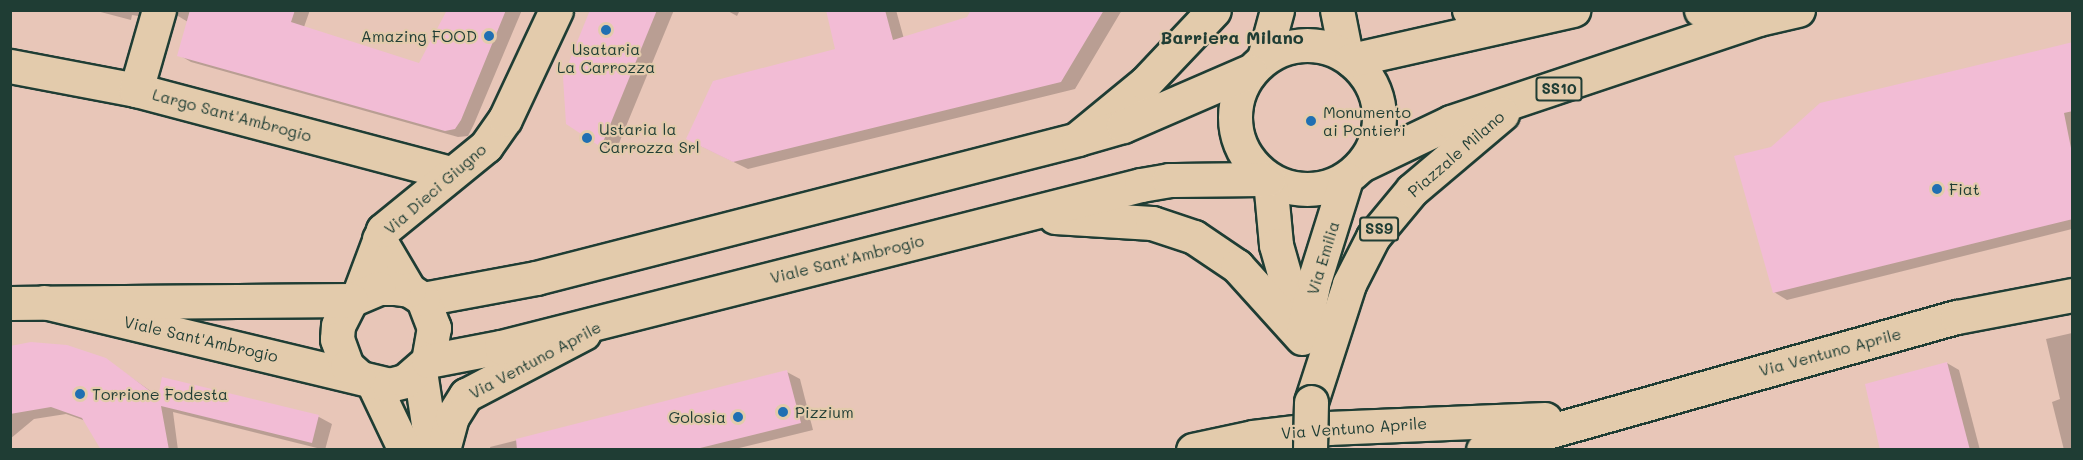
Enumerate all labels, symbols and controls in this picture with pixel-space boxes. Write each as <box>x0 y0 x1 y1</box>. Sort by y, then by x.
marker: Usataria La Carrozza <box>599 23 613 37</box>
place label: Amazing FOOD <box>361 26 477 46</box>
district label: Barriera Milano <box>1160 26 1304 48</box>
marker: Amazing FOOD <box>482 29 496 43</box>
place label: Usataria La Carrozza <box>557 39 655 77</box>
road number: SS10 <box>1535 77 1583 101</box>
street label: Largo Sant'Ambrogio <box>150 85 314 145</box>
place label: Monumento ai Pontieri <box>1323 102 1411 140</box>
street label: Piazzale Milano <box>1404 107 1508 201</box>
marker: Monumento ai Pontieri <box>1304 114 1318 128</box>
place label: Ustaria la Carrozza Srl <box>599 119 700 157</box>
marker: Ustaria la Carrozza Srl <box>580 131 594 145</box>
street label: Via Dieci Giugno <box>380 140 490 238</box>
place label: Fiat <box>1949 179 1980 199</box>
marker: Fiat <box>1930 182 1944 196</box>
road number: SS9 <box>1358 217 1400 241</box>
street label: Via Emilia <box>1303 219 1343 297</box>
street label: Viale Sant'Ambrogio <box>768 231 926 287</box>
street label: Viale Sant'Ambrogio <box>122 312 280 366</box>
street label: Via Ventuno Aprile <box>466 317 604 403</box>
street label: Via Ventuno Aprile <box>1757 324 1903 380</box>
place label: Torrione Fodesta <box>92 384 228 404</box>
marker: Torrione Fodesta <box>73 387 87 401</box>
place label: Pizzium <box>795 402 854 422</box>
marker: Pizzium <box>776 405 790 419</box>
place label: Golosia <box>669 407 726 427</box>
marker: Golosia <box>731 410 745 424</box>
street label: Via Ventuno Aprile <box>1280 413 1428 443</box>

